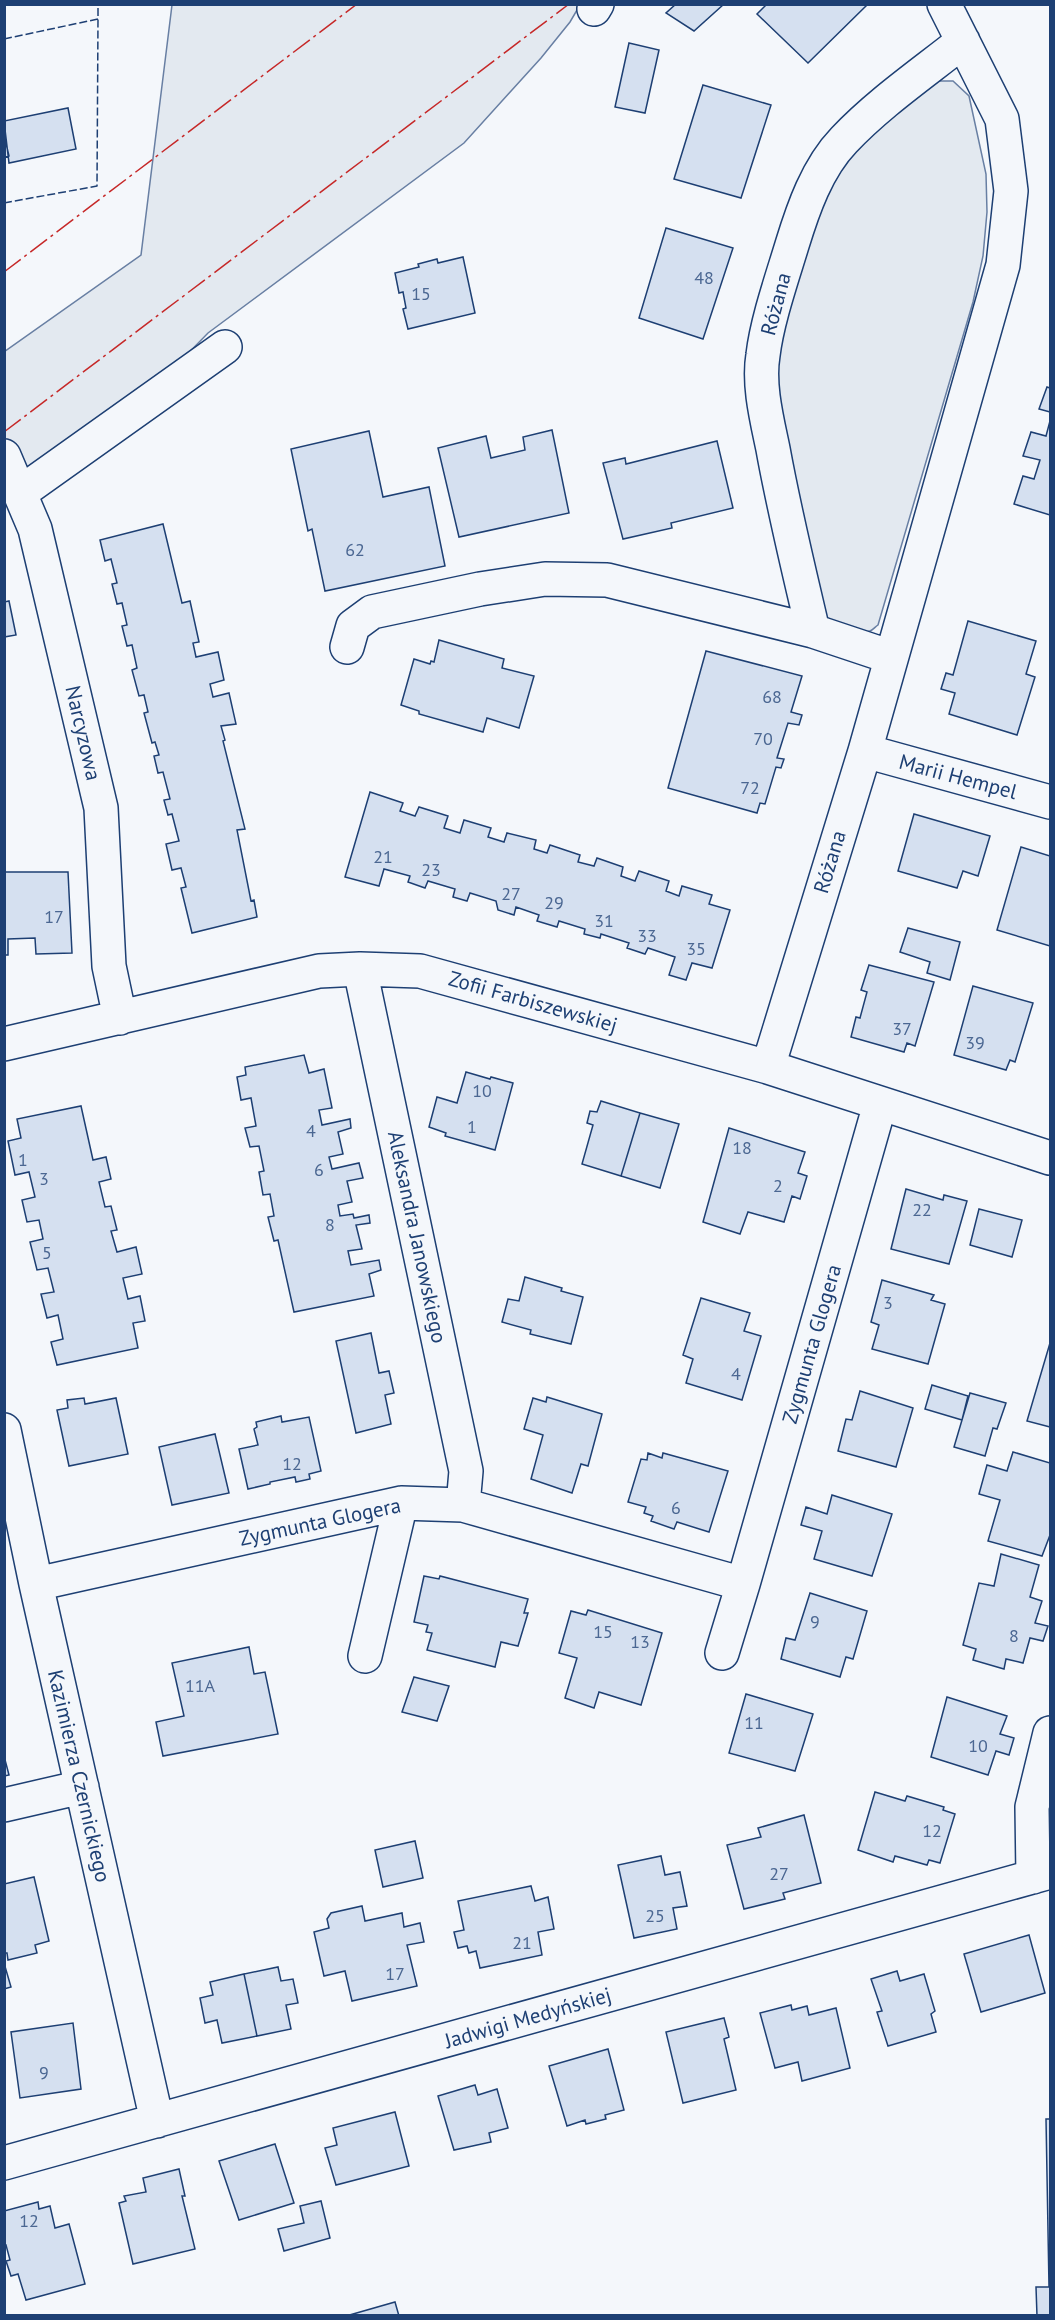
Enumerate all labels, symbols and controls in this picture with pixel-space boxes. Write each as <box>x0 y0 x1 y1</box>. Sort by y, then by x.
house number: 48 <box>694 266 714 289</box>
street label: Różana <box>754 269 797 338</box>
house number: 15 <box>411 282 431 305</box>
house number: 62 <box>345 538 365 561</box>
street label: Narcyzowa <box>59 683 107 783</box>
house number: 68 <box>762 685 782 708</box>
house number: 70 <box>753 727 773 750</box>
street label: Marii Hempel <box>896 748 1020 805</box>
house number: 72 <box>740 776 760 799</box>
street label: Różana <box>807 827 852 896</box>
house number: 21 <box>373 845 393 868</box>
house number: 23 <box>421 858 441 881</box>
house number: 27 <box>501 882 521 905</box>
house number: 29 <box>544 891 564 914</box>
house number: 17 <box>44 905 64 928</box>
house number: 31 <box>594 909 614 932</box>
house number: 33 <box>637 924 657 947</box>
house number: 35 <box>686 937 706 960</box>
street label: Zofii Farbiszewskiej <box>446 965 621 1038</box>
house number: 37 <box>892 1017 912 1040</box>
house number: 39 <box>965 1031 985 1054</box>
house number: 10 <box>472 1079 492 1102</box>
house number: 1 <box>467 1115 477 1138</box>
house number: 4 <box>306 1119 316 1142</box>
street label: Aleksandra Janowskiego <box>382 1128 453 1346</box>
house number: 18 <box>732 1136 752 1159</box>
house number: 1 <box>18 1148 28 1171</box>
house number: 6 <box>314 1158 324 1181</box>
house number: 3 <box>39 1167 49 1190</box>
house number: 2 <box>773 1174 783 1197</box>
house number: 22 <box>912 1198 932 1221</box>
house number: 8 <box>325 1213 335 1236</box>
house number: 5 <box>42 1241 52 1264</box>
street label: Zygmunta Glogera <box>776 1261 847 1427</box>
house number: 3 <box>883 1291 893 1314</box>
house number: 4 <box>731 1362 741 1385</box>
house number: 12 <box>282 1452 302 1475</box>
street label: Zygmunta Glogera <box>237 1491 403 1552</box>
house number: 6 <box>671 1496 681 1519</box>
house number: 9 <box>810 1610 820 1633</box>
house number: 15 <box>593 1620 613 1643</box>
house number: 8 <box>1009 1624 1019 1647</box>
house number: 13 <box>630 1630 650 1653</box>
street label: Kazimierza Czernickiego <box>42 1667 117 1885</box>
house number: 11A <box>185 1674 216 1697</box>
house number: 11 <box>744 1711 764 1734</box>
house number: 10 <box>968 1734 988 1757</box>
house number: 12 <box>922 1819 942 1842</box>
house number: 27 <box>769 1862 789 1885</box>
house number: 25 <box>645 1904 665 1927</box>
house number: 21 <box>512 1931 532 1954</box>
house number: 17 <box>385 1962 405 1985</box>
street label: Jadwigi Medyńskiej <box>440 1981 614 2054</box>
house number: 9 <box>39 2061 49 2084</box>
house number: 12 <box>19 2209 39 2232</box>

